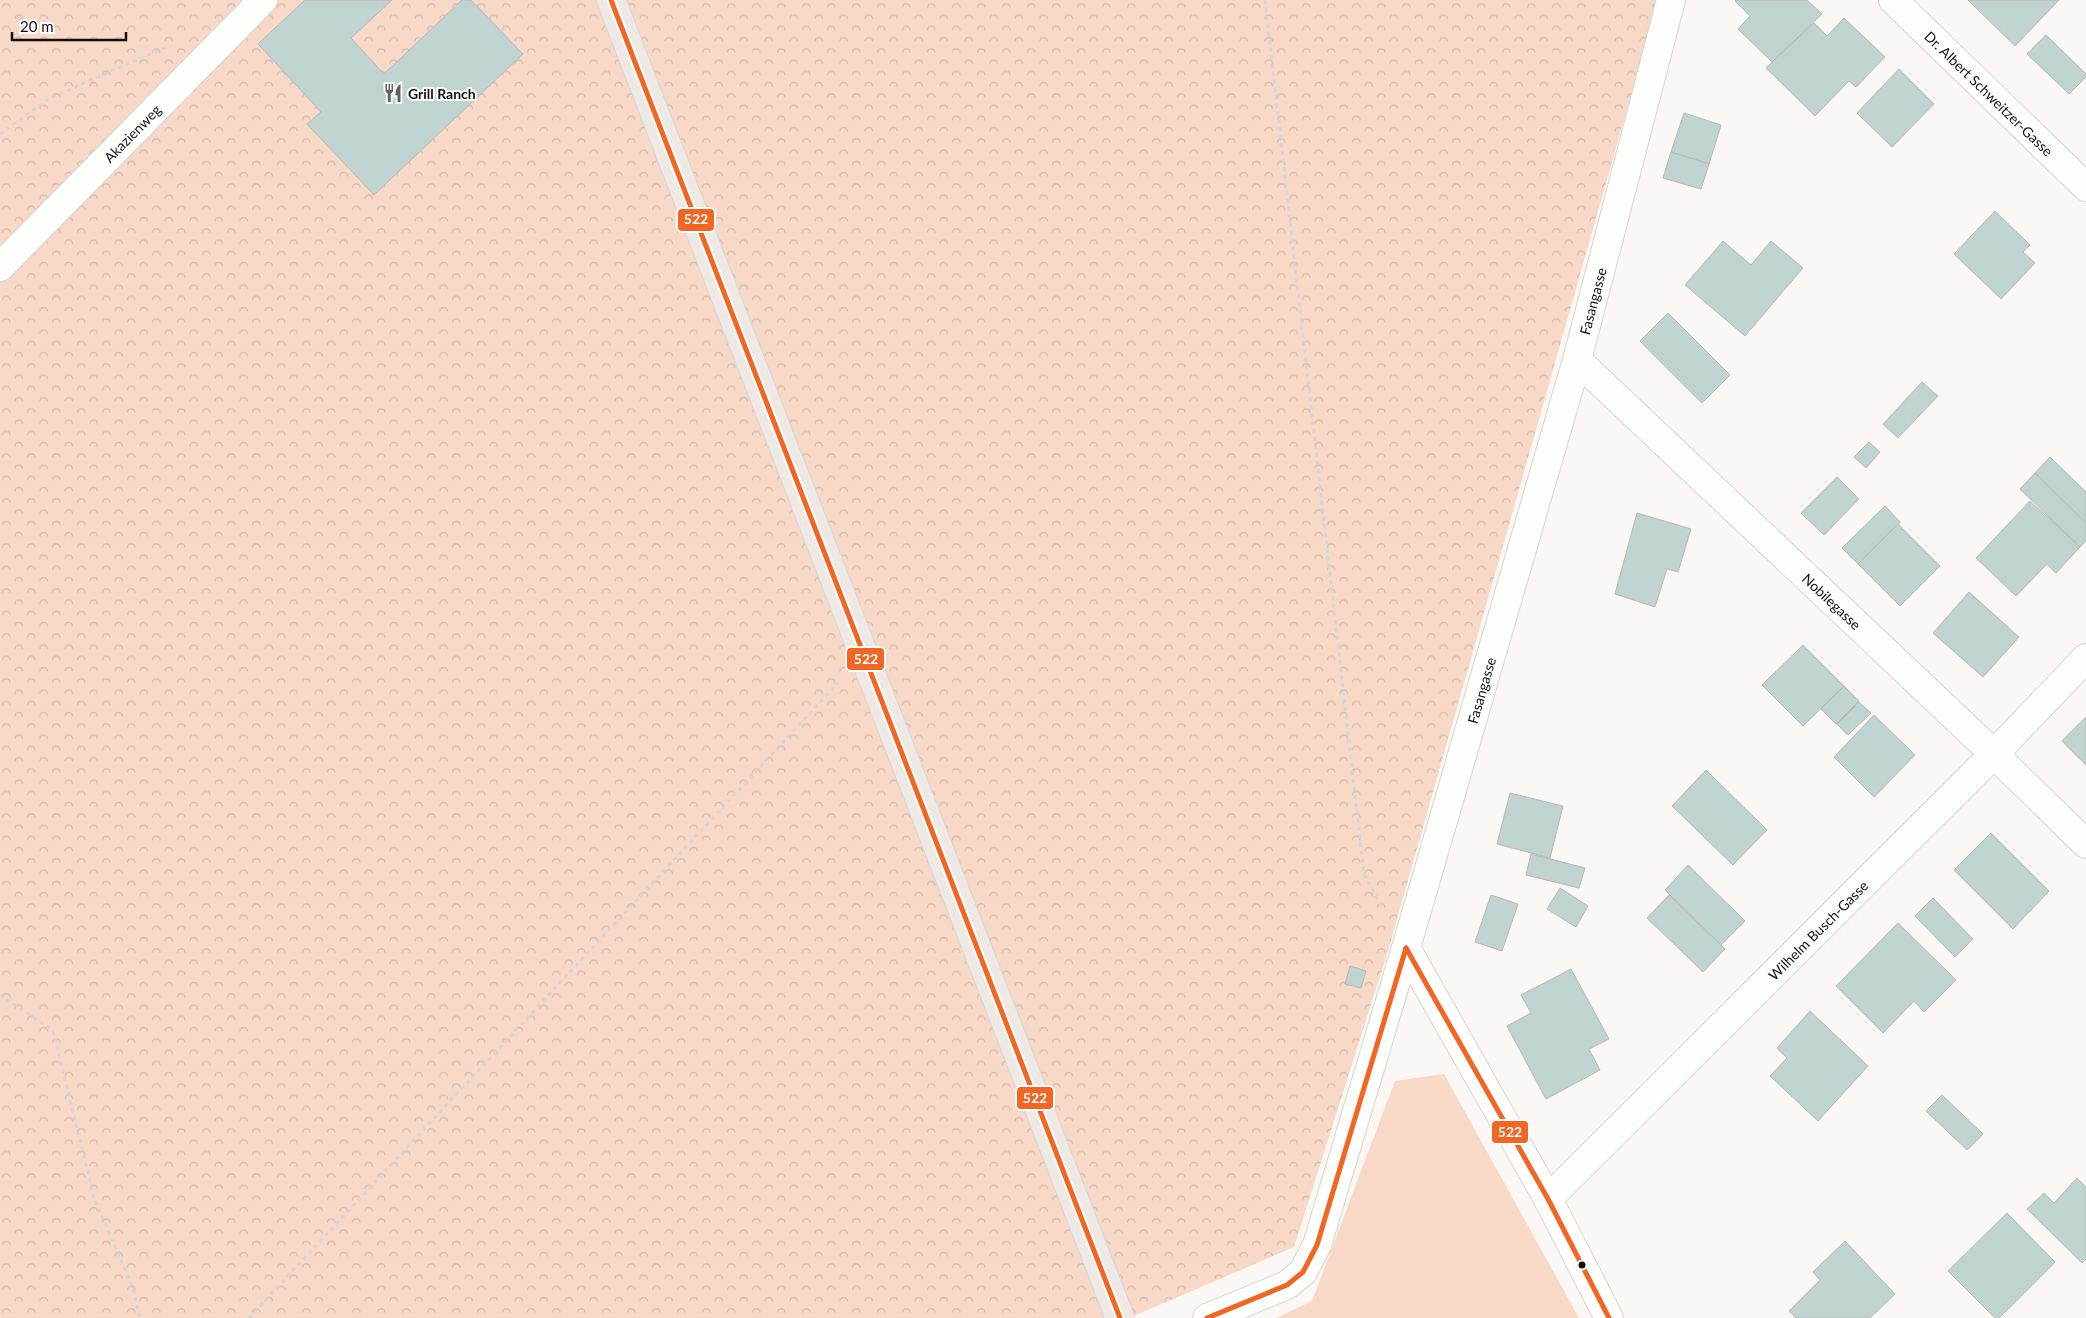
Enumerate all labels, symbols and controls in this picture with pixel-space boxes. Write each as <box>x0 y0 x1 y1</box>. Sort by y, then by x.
scale bar <box>12 10 126 42</box>
text: 20 m <box>20 17 54 35</box>
street label: Dr. Albert Schweitzer-Gasse <box>1921 27 2057 159</box>
restaurant icon: Grill Ranch <box>382 82 404 104</box>
place label: Grill Ranch <box>408 85 476 102</box>
street label: Akazienweg <box>100 101 164 165</box>
line badge: 522 <box>677 208 715 232</box>
text: 522 <box>684 210 708 227</box>
street label: Fasangasse <box>1576 266 1609 336</box>
street label: Nobilegasse <box>1799 569 1865 633</box>
line badge: 522 <box>846 647 885 671</box>
text: 522 <box>854 650 878 667</box>
street label: Fasangasse <box>1463 655 1499 726</box>
street label: Wilhelm Busch-Gasse <box>1764 877 1871 983</box>
line badge: 522 <box>1016 1086 1054 1110</box>
text: 522 <box>1023 1089 1047 1106</box>
line badge: 522 <box>1491 1120 1529 1144</box>
text: 522 <box>1498 1123 1522 1140</box>
unlabelled marker <box>1577 1260 1587 1270</box>

